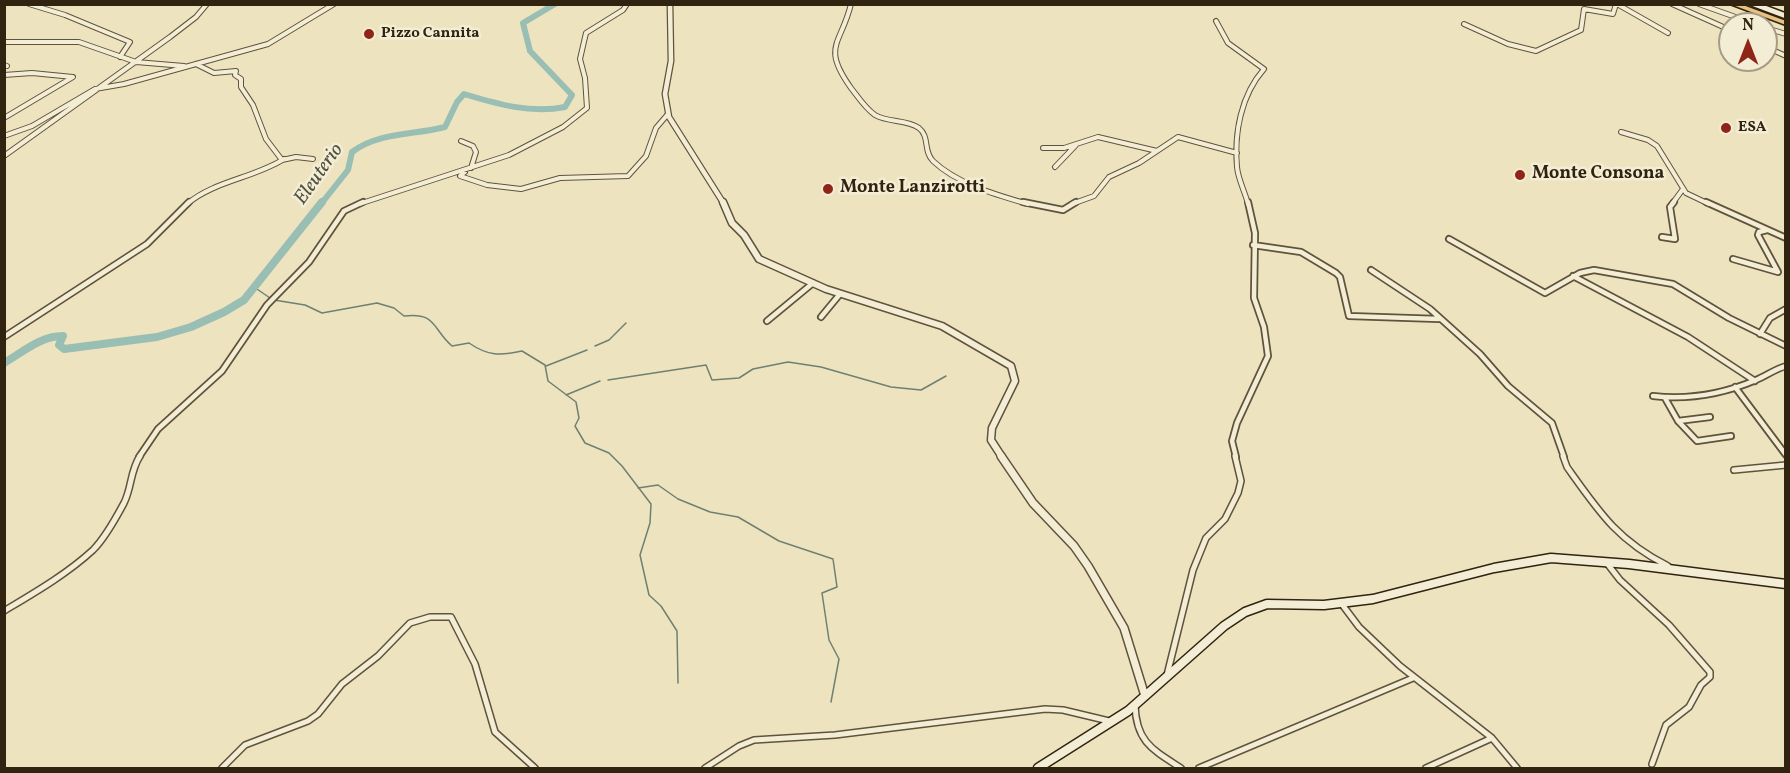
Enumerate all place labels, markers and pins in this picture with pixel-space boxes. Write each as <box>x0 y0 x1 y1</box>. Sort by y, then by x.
place label: Pizzo Cannita <box>381 25 479 43</box>
marker: Pizzo Cannita <box>362 27 376 41</box>
place label: ESA <box>1738 119 1766 137</box>
marker: ESA <box>1719 121 1733 135</box>
place label: Monte Consona <box>1532 164 1664 186</box>
marker: Monte Consona <box>1513 168 1527 182</box>
place label: Monte Lanzirotti <box>840 178 985 200</box>
marker: Monte Lanzirotti <box>821 182 835 196</box>

